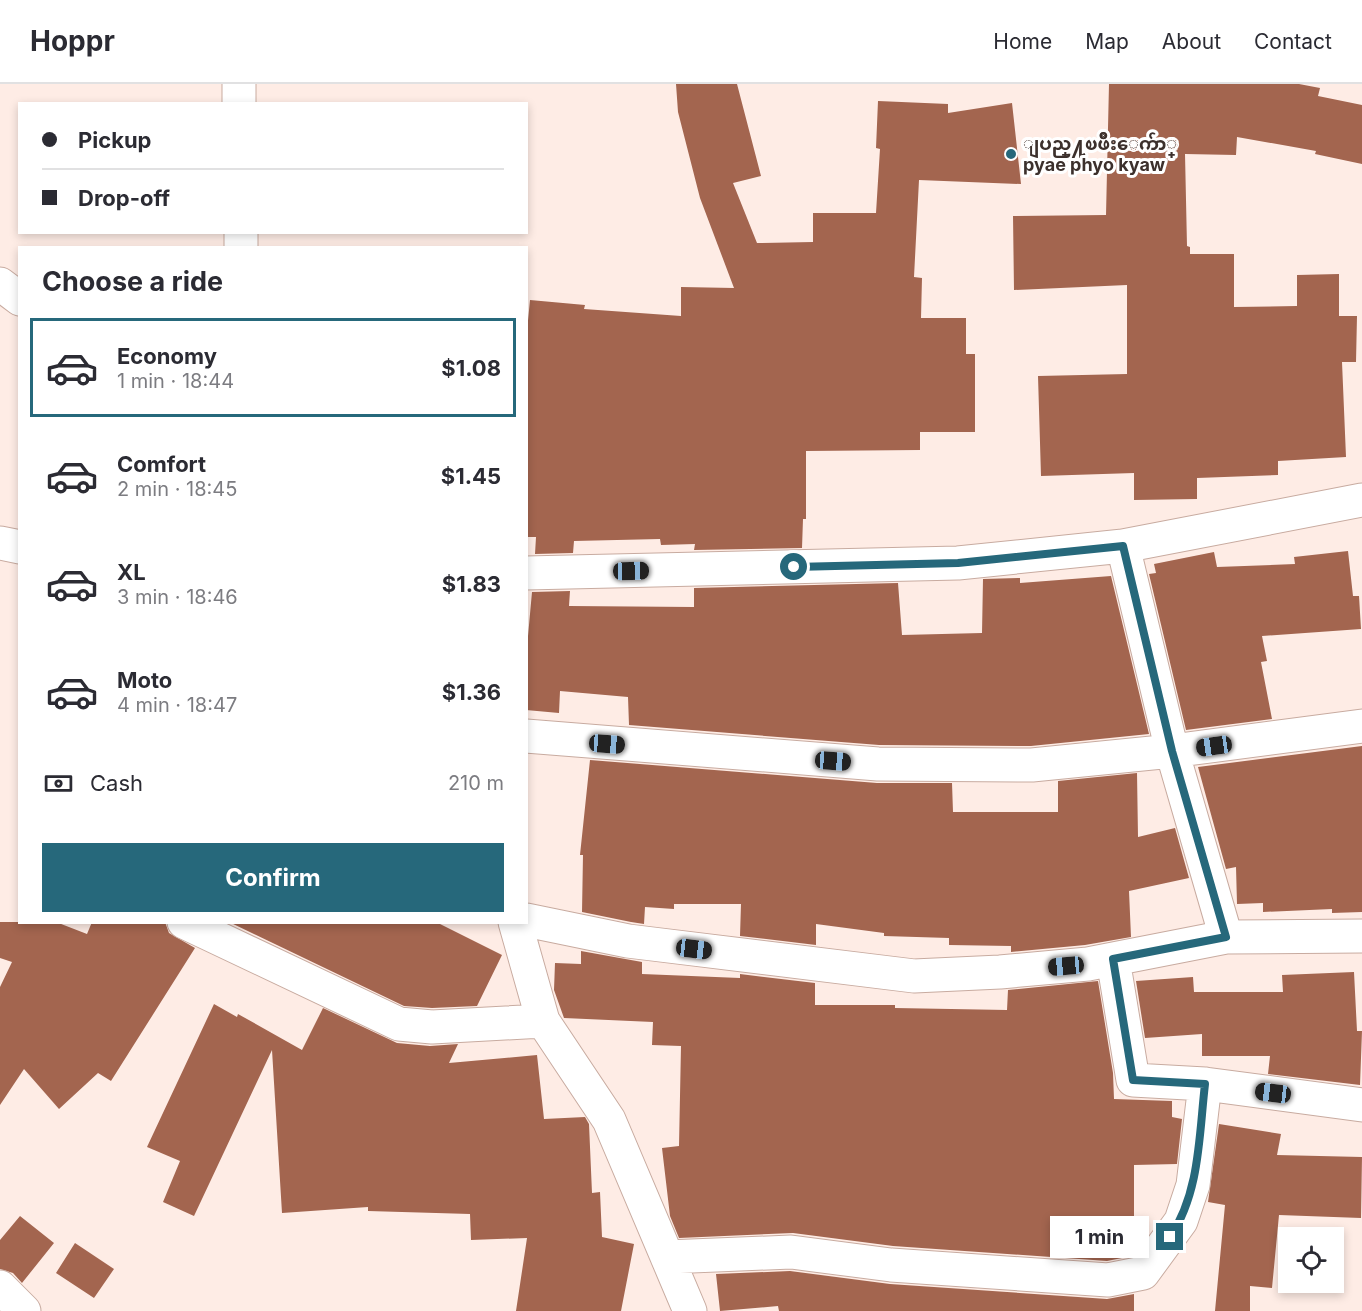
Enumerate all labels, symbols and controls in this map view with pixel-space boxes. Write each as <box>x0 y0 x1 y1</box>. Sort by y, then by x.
text: Hoppr <box>30 24 115 58</box>
text: Home <box>993 29 1052 54</box>
text: Map <box>1085 29 1129 54</box>
text: About <box>1162 29 1221 54</box>
text: Contact <box>1254 29 1332 54</box>
text: Pickup <box>78 127 152 153</box>
place label: ျပည္႔ၿဖိဳးေက်ာ္ pyae phyo kyaw <box>1023 132 1177 175</box>
marker: ျပည္႔ၿဖိဳးေက်ာ္ pyae phyo kyaw <box>1004 147 1018 161</box>
text: Drop-off <box>78 185 170 211</box>
text: Choose a ride <box>42 265 223 298</box>
icon: car <box>45 341 99 395</box>
text: Economy <box>117 343 217 369</box>
text: $1.08 <box>441 355 501 381</box>
text: 1 min · 18:44 <box>117 369 234 393</box>
icon: car <box>45 449 99 503</box>
text: Comfort <box>117 451 206 477</box>
text: $1.45 <box>441 463 501 489</box>
text: 2 min · 18:45 <box>117 477 237 501</box>
route start <box>780 553 807 580</box>
icon: car <box>45 557 99 611</box>
text: XL <box>117 559 146 585</box>
car <box>613 562 649 580</box>
text: $1.83 <box>442 571 501 597</box>
text: 3 min · 18:46 <box>117 585 238 609</box>
icon: car <box>45 665 99 719</box>
text: Moto <box>117 667 172 693</box>
text: $1.36 <box>442 679 501 705</box>
text: 4 min · 18:47 <box>117 693 237 717</box>
car <box>588 734 626 754</box>
car <box>1195 735 1233 757</box>
car <box>814 751 852 771</box>
icon: cash <box>42 767 75 800</box>
text: Cash <box>90 770 143 796</box>
text: 210 m <box>448 771 504 795</box>
button: Confirm <box>42 843 504 912</box>
car <box>675 938 713 960</box>
car <box>1047 955 1085 977</box>
car <box>1254 1082 1292 1104</box>
callout: 1 min <box>1050 1216 1149 1258</box>
route end <box>1156 1223 1183 1250</box>
text: 1 min <box>1075 1225 1124 1249</box>
map controls <box>1278 1227 1344 1293</box>
button: locate <box>1278 1227 1344 1293</box>

